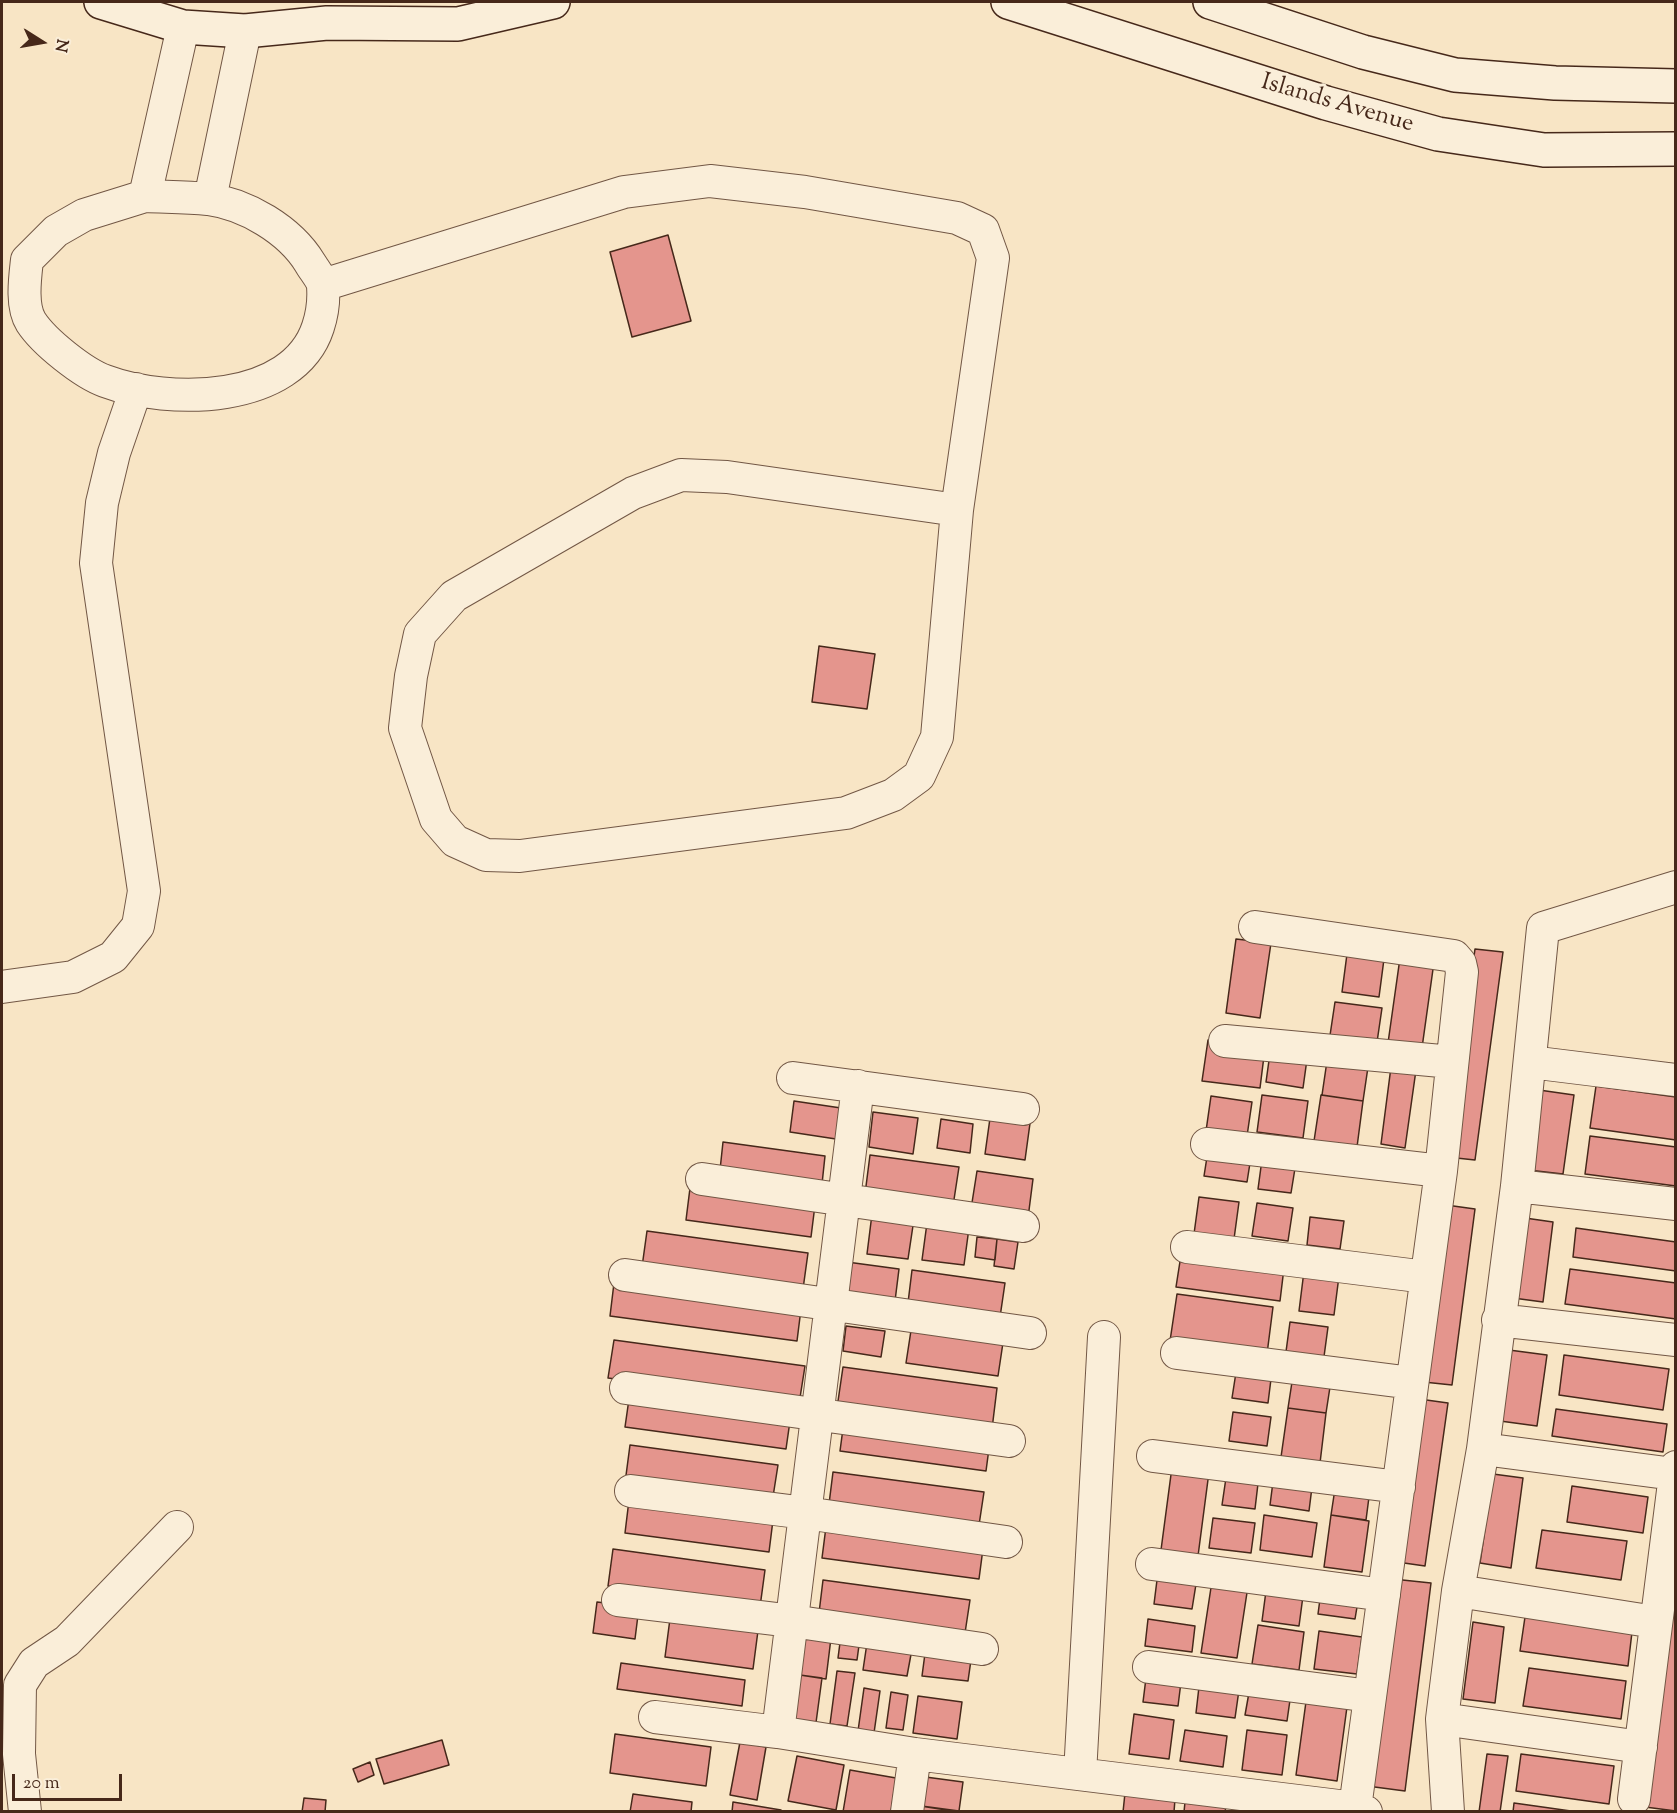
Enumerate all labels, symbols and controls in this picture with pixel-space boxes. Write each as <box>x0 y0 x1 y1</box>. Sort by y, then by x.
north arrow <box>12 12 72 72</box>
text: N <box>48 37 73 54</box>
street label: Islands Avenue <box>1257 69 1417 141</box>
scale bar <box>15 1762 124 1800</box>
text: 20 m <box>23 1771 60 1797</box>

